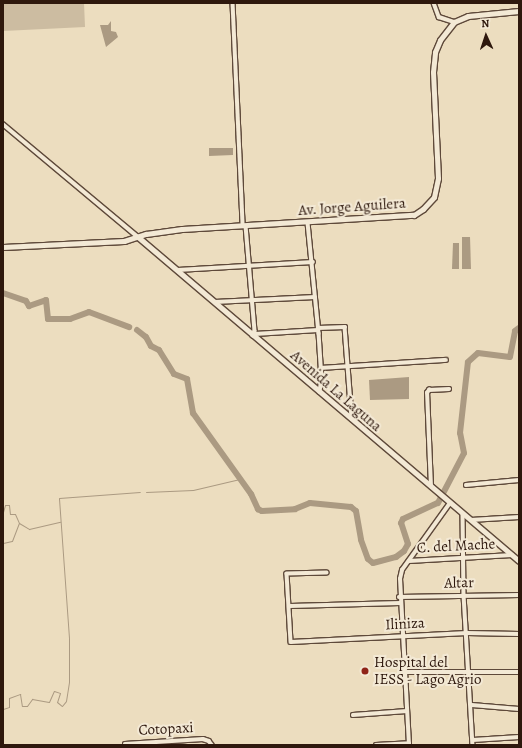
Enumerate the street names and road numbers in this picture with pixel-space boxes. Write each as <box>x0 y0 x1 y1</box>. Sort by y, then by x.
street label: Av. Jorge Aguilera <box>298 194 406 220</box>
street label: Avenida La Laguna <box>287 346 385 436</box>
street label: C. del Mache <box>416 535 496 557</box>
street label: Altar <box>444 574 474 592</box>
street label: Iliniza <box>385 614 425 634</box>
street label: Cotopaxi <box>138 719 194 739</box>

